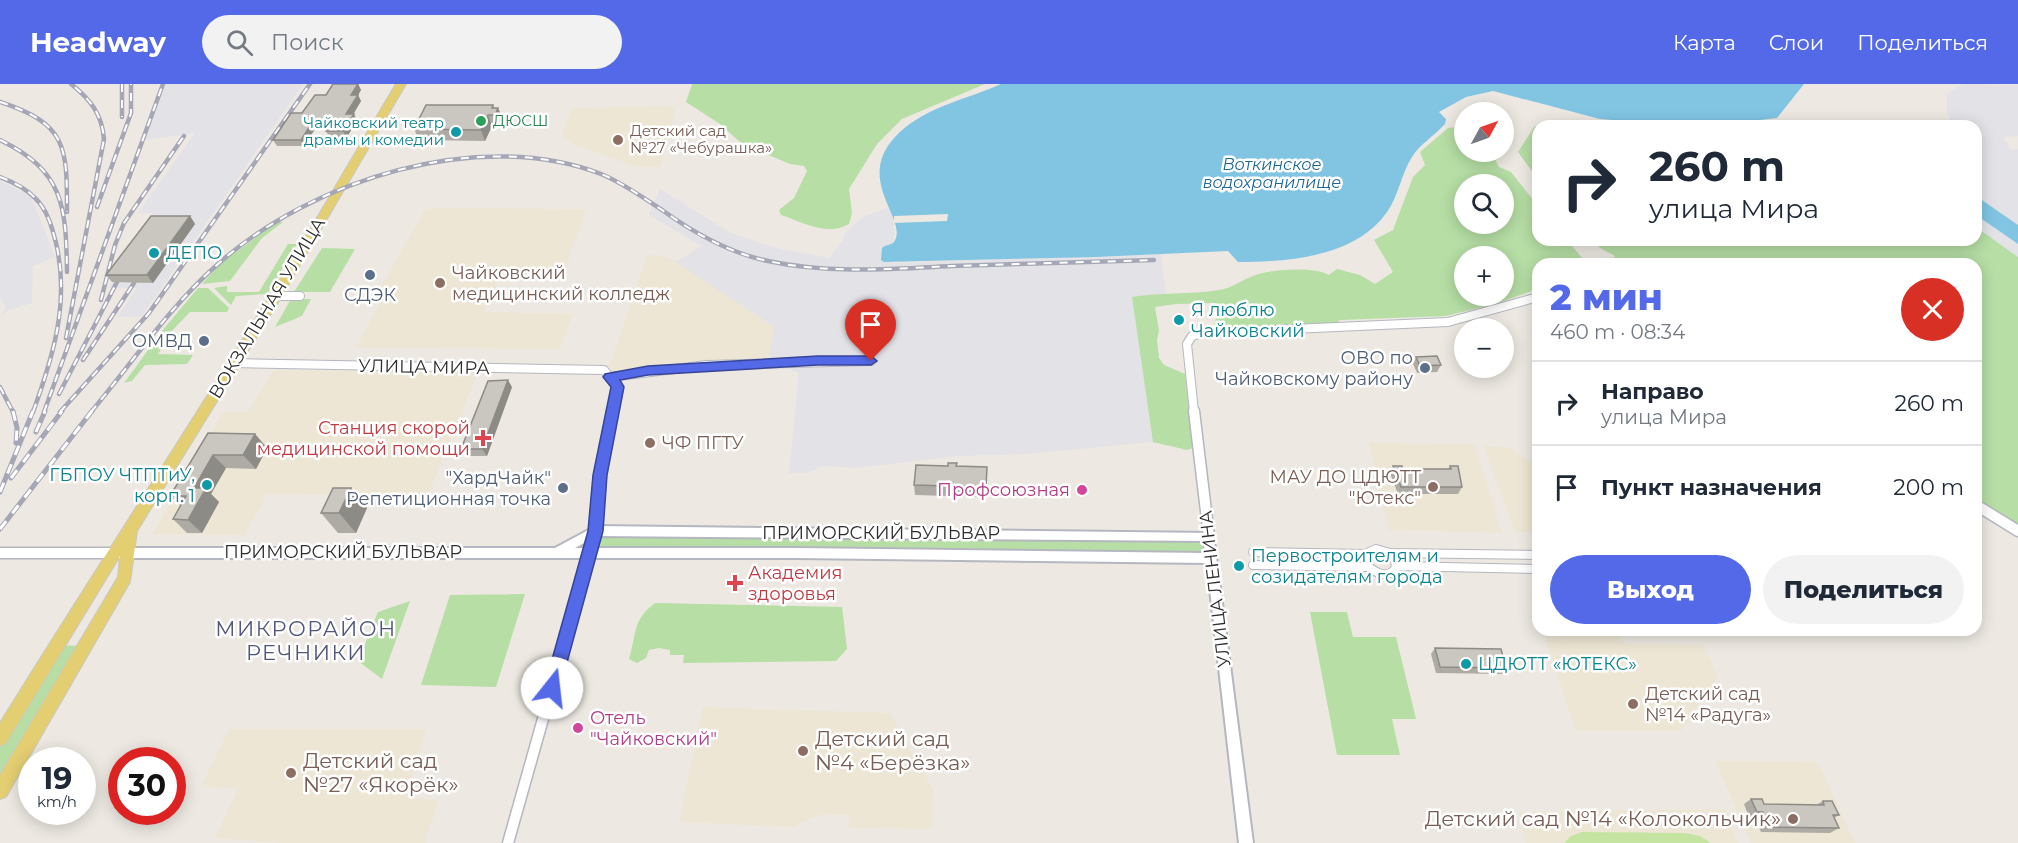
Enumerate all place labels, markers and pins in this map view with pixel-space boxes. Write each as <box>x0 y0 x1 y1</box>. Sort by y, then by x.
place label: ДЮСШ <box>493 111 548 130</box>
place label: Чайковский театр драмы и комедии <box>303 113 444 149</box>
marker: ДЮСШ <box>474 114 488 128</box>
place label: Детский сад №27 «Чебурашка» <box>630 121 772 157</box>
marker: Чайковский театр драмы и комедии <box>449 125 463 139</box>
marker: Детский сад №27 «Чебурашка» <box>611 133 625 147</box>
place label: ДЕПО <box>166 242 222 264</box>
marker: ДЕПО <box>147 246 161 260</box>
place label: Чайковский медицинский колледж <box>452 262 670 305</box>
marker: СДЭК <box>363 268 377 282</box>
marker: Чайковский медицинский колледж <box>433 276 447 290</box>
place label: СДЭК <box>344 284 396 306</box>
pin <box>845 299 896 361</box>
place label: Я люблю Чайковский <box>1191 299 1305 342</box>
marker: Я люблю Чайковский <box>1172 313 1186 327</box>
place label: ОМВД <box>132 330 192 352</box>
marker: ОМВД <box>197 334 211 348</box>
place label: ОВО по Чайковскому району <box>1215 347 1413 390</box>
marker: ОВО по Чайковскому району <box>1418 361 1432 375</box>
place label: Станция скорой медицинской помощи <box>257 417 470 460</box>
marker: Станция скорой медицинской помощи <box>474 429 492 447</box>
place label: ЧФ ПГТУ <box>662 432 744 454</box>
marker: ЧФ ПГТУ <box>643 436 657 450</box>
place label: ГБПОУ ЧТПТиУ, корп. 1 <box>49 464 195 507</box>
place label: МАУ ДО ЦДЮТТ "Ютекс" <box>1270 466 1421 509</box>
place label: "ХардЧайк" Репетиционная точка <box>346 467 551 510</box>
marker: ГБПОУ ЧТПТиУ, корп. 1 <box>200 478 214 492</box>
place label: Профсоюзная <box>937 479 1070 501</box>
marker: МАУ ДО ЦДЮТТ "Ютекс" <box>1426 480 1440 494</box>
marker: "ХардЧайк" Репетиционная точка <box>556 481 570 495</box>
marker: Профсоюзная <box>1075 483 1089 497</box>
place label: Первостроителям и созидателям города <box>1251 545 1442 588</box>
marker: Первостроителям и созидателям города <box>1232 559 1246 573</box>
place label: Академия здоровья <box>748 562 843 605</box>
marker: Академия здоровья <box>726 574 744 592</box>
place label: ЦДЮТТ «ЮТЕКС» <box>1478 653 1637 675</box>
marker: ЦДЮТТ «ЮТЕКС» <box>1459 657 1473 671</box>
place label: Детский сад №14 «Радуга» <box>1645 683 1771 726</box>
marker: Детский сад №14 «Радуга» <box>1626 697 1640 711</box>
place label: Отель "Чайковский" <box>590 707 717 750</box>
marker: Отель "Чайковский" <box>571 721 585 735</box>
place label: Детский сад №4 «Берёзка» <box>815 726 970 775</box>
marker: Детский сад №4 «Берёзка» <box>796 744 810 758</box>
place label: Детский сад №27 «Якорёк» <box>303 748 458 797</box>
marker: Детский сад №27 «Якорёк» <box>284 766 298 780</box>
place label: Детский сад №14 «Колокольчик» <box>1425 806 1781 831</box>
marker: Детский сад №14 «Колокольчик» <box>1786 812 1800 826</box>

